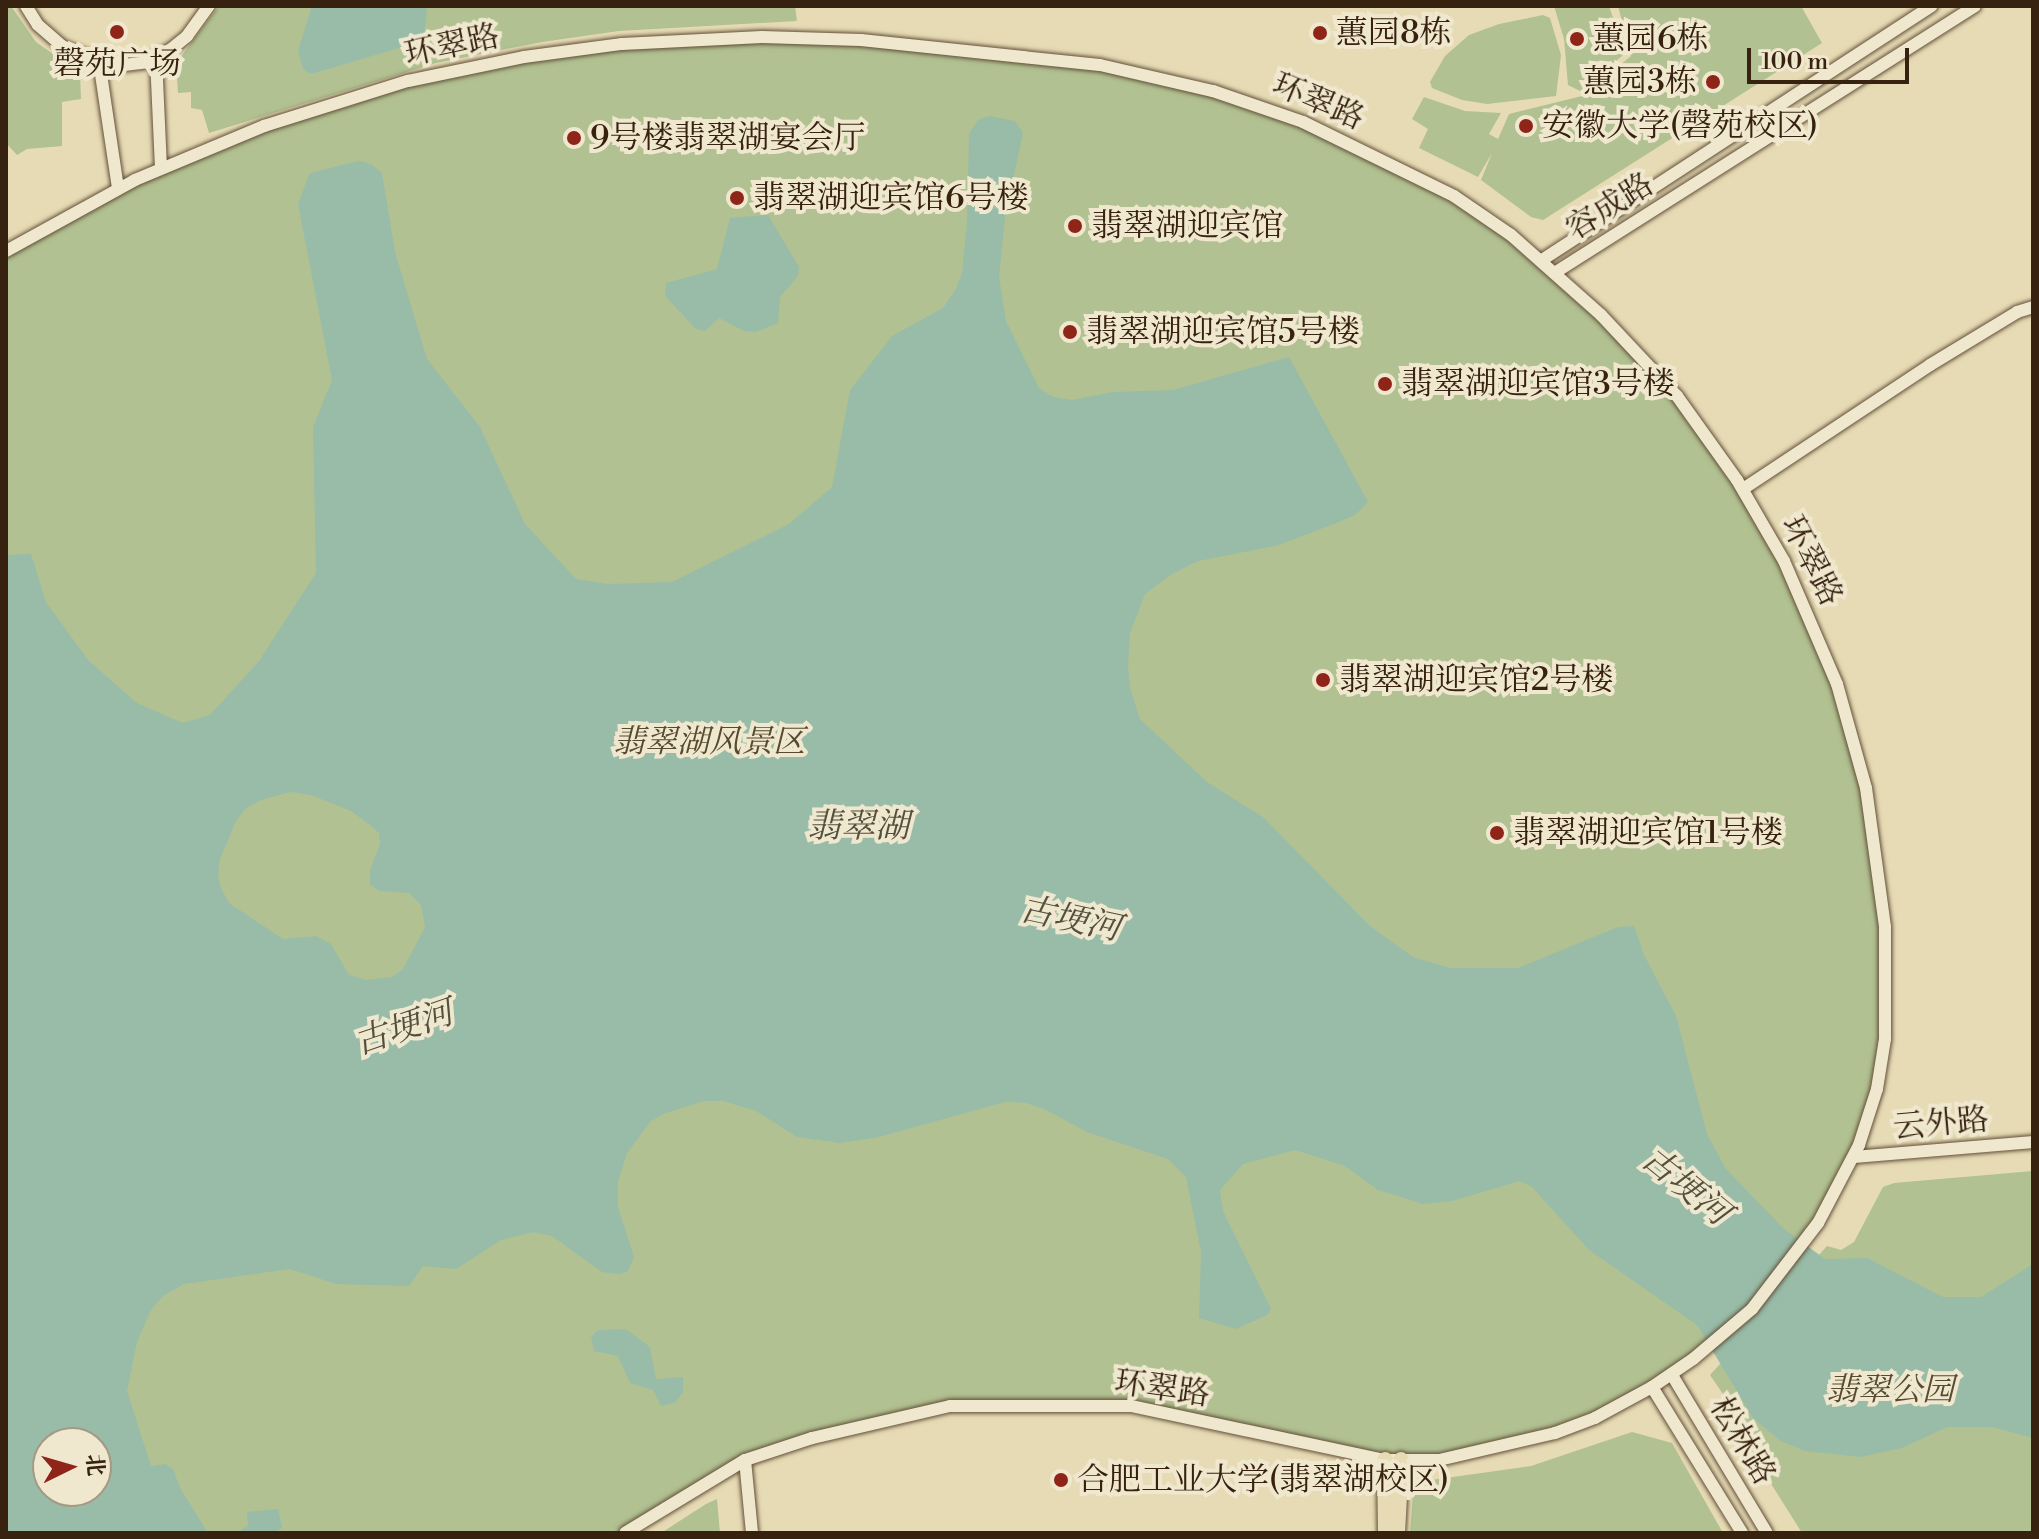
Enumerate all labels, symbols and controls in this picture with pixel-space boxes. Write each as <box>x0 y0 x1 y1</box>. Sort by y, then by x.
place label: 蕙园8栋 <box>1336 14 1452 52</box>
street label: 环翠路 <box>401 17 503 75</box>
place label: 蕙园6栋 <box>1593 20 1708 58</box>
marker: 磬苑广场 <box>108 23 126 41</box>
marker: 蕙园8栋 <box>1311 24 1329 42</box>
marker: 蕙园6栋 <box>1568 30 1586 48</box>
scale bar <box>1751 32 1913 82</box>
place label: 磬苑广场 <box>53 45 181 83</box>
text: 100 m <box>1761 47 1828 77</box>
place label: 蕙园3栋 <box>1583 63 1697 101</box>
street label: 环翠路 <box>1266 66 1370 138</box>
marker: 蕙园3栋 <box>1704 73 1722 91</box>
place label: 安徽大学(磬苑校区) <box>1542 107 1818 145</box>
marker: 安徽大学(磬苑校区) <box>1517 117 1535 135</box>
place label: 9号楼翡翠湖宴会厅 <box>590 119 865 157</box>
marker: 9号楼翡翠湖宴会厅 <box>565 129 583 147</box>
street label: 容成路 <box>1559 165 1661 249</box>
place label: 翡翠湖迎宾馆6号楼 <box>753 179 1028 217</box>
marker: 翡翠湖迎宾馆6号楼 <box>728 189 746 207</box>
place label: 翡翠湖迎宾馆 <box>1091 207 1283 245</box>
marker: 翡翠湖迎宾馆 <box>1066 217 1084 235</box>
place label: 翡翠湖迎宾馆5号楼 <box>1086 313 1360 351</box>
marker: 翡翠湖迎宾馆5号楼 <box>1061 323 1079 341</box>
place label: 翡翠湖迎宾馆3号楼 <box>1401 365 1675 403</box>
marker: 翡翠湖迎宾馆3号楼 <box>1376 375 1394 393</box>
street label: 环翠路 <box>1772 510 1850 612</box>
place label: 翡翠湖迎宾馆2号楼 <box>1339 661 1613 699</box>
marker: 翡翠湖迎宾馆2号楼 <box>1314 671 1332 689</box>
park label: 翡翠湖风景区 <box>613 723 805 761</box>
water label: 翡翠湖 <box>807 808 909 848</box>
place label: 翡翠湖迎宾馆1号楼 <box>1513 814 1783 852</box>
marker: 翡翠湖迎宾馆1号楼 <box>1488 824 1506 842</box>
water label: 古埂河 <box>1016 889 1124 951</box>
water label: 古埂河 <box>349 993 459 1065</box>
street label: 云外路 <box>1892 1101 1990 1147</box>
water label: 古埂河 <box>1633 1139 1737 1235</box>
street label: 环翠路 <box>1112 1363 1212 1415</box>
park label: 翡翠公园 <box>1826 1371 1954 1409</box>
street label: 松林路 <box>1701 1390 1783 1492</box>
north arrow <box>32 1427 112 1507</box>
text: 北 <box>80 1453 109 1477</box>
place label: 合肥工业大学(翡翠湖校区) <box>1077 1461 1449 1499</box>
marker: 合肥工业大学(翡翠湖校区) <box>1052 1471 1070 1489</box>

